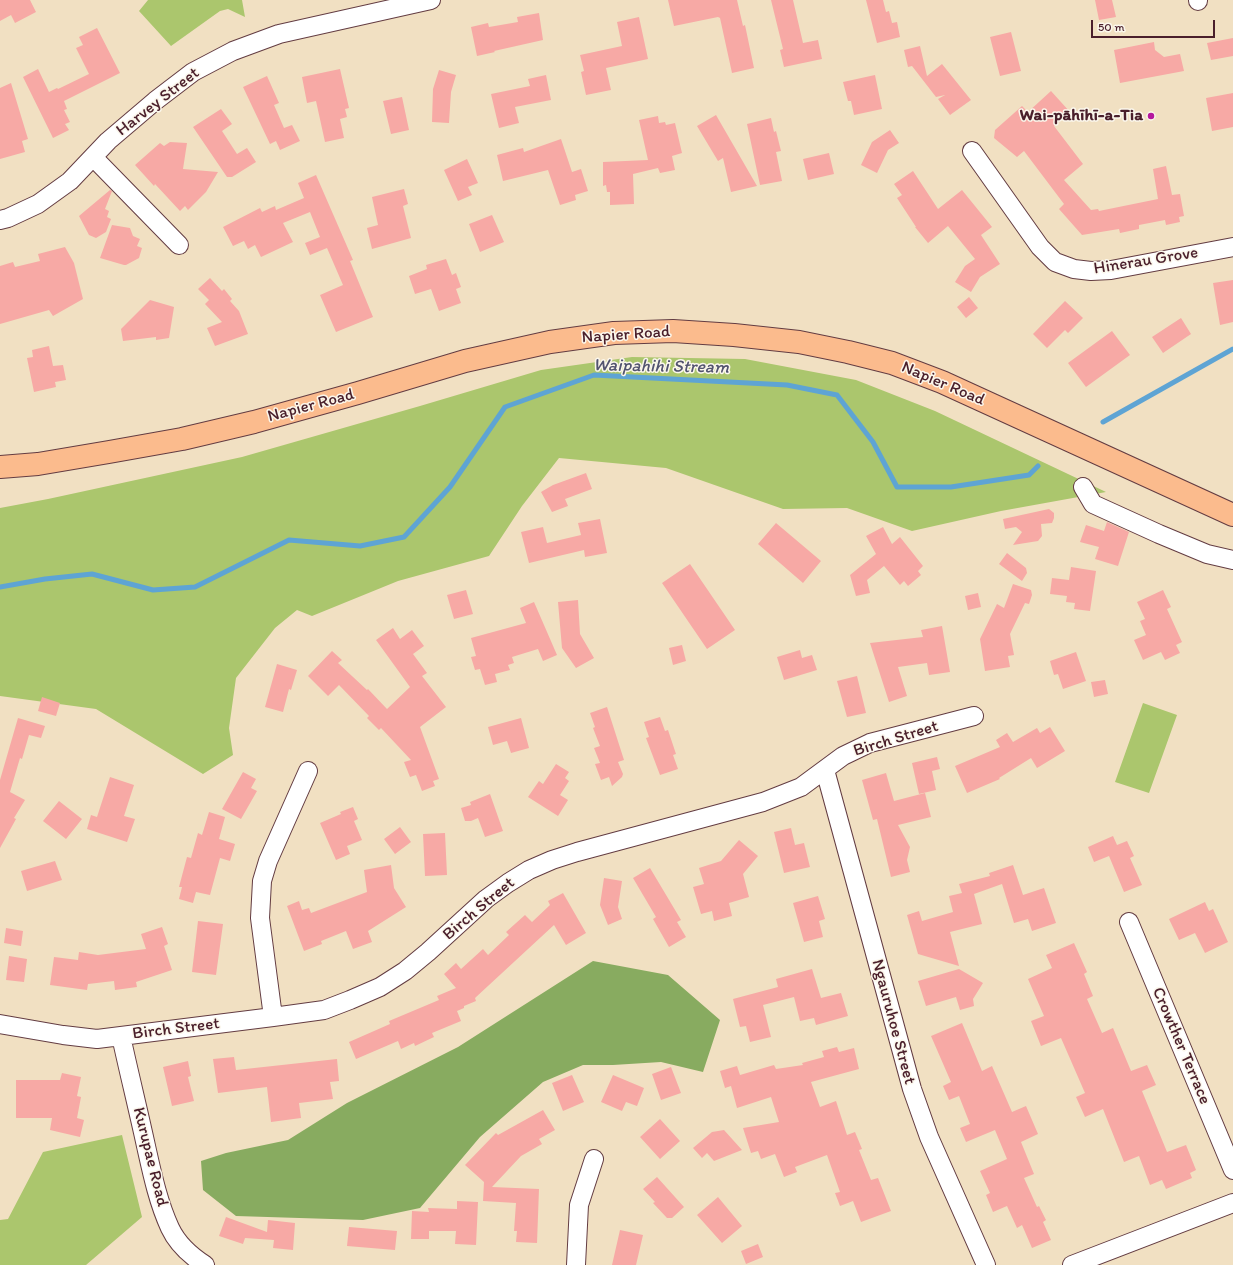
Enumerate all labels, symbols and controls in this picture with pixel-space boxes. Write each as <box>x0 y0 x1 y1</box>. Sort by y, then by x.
scale bar <box>1093 12 1217 38</box>
text: 50 m <box>1098 20 1124 34</box>
street label: Harvey Street <box>112 63 204 141</box>
place label: Wai-pāhīhī-a-Tia <box>1020 106 1143 126</box>
marker: Wai-pāhīhī-a-Tia <box>1146 111 1156 121</box>
street label: Hinerau Grove <box>1092 243 1200 279</box>
street label: Napier Road <box>581 322 671 348</box>
water label: Waipahihi Stream <box>593 355 729 379</box>
street label: Napier Road <box>898 357 988 411</box>
street label: Napier Road <box>266 385 356 427</box>
street label: Birch Street <box>851 716 941 762</box>
street label: Birch Street <box>439 873 519 945</box>
street label: Ngauruhoe Street <box>866 957 920 1087</box>
street label: Crowther Terrace <box>1147 984 1215 1108</box>
street label: Birch Street <box>131 1014 221 1044</box>
street label: Kurupae Road <box>128 1105 172 1209</box>

